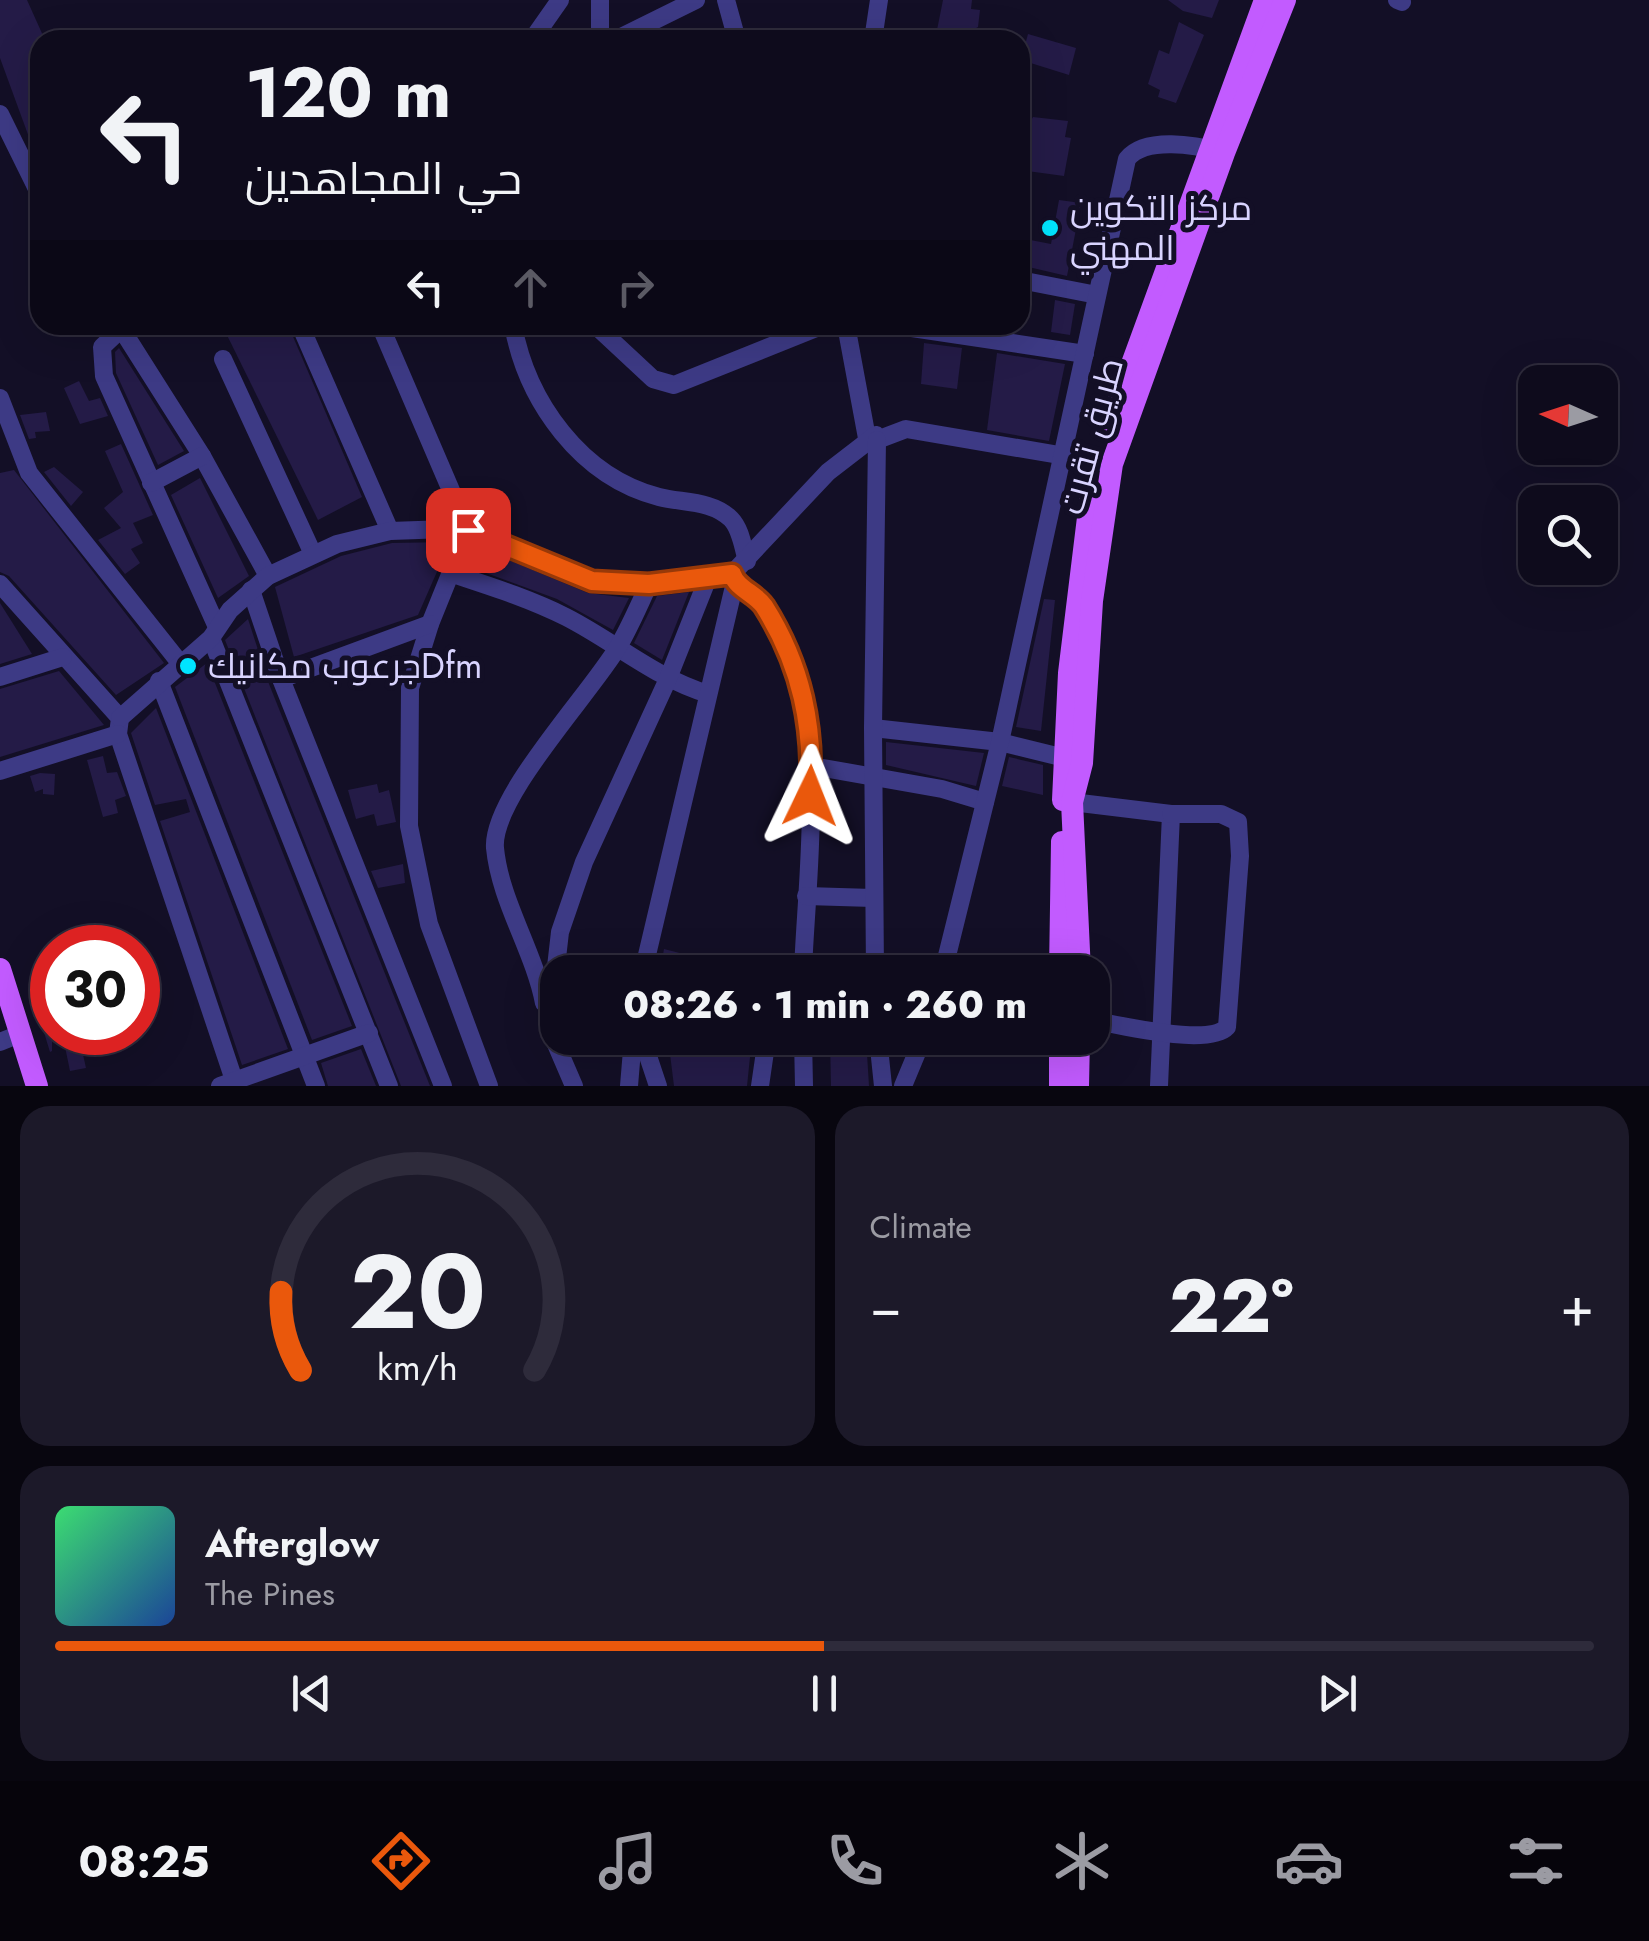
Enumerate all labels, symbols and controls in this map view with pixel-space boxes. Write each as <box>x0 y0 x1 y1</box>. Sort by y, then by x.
text: 120 m <box>245 42 451 143</box>
icon: left <box>80 70 210 200</box>
text: حي المجاهدين <box>245 146 522 211</box>
place label: مركز التكوين المهني <box>1070 183 1252 275</box>
marker: مركز التكوين المهني <box>1039 217 1061 239</box>
icon: left <box>398 260 453 315</box>
icon: ahead <box>503 260 558 315</box>
icon: right <box>608 260 663 315</box>
street label: طريق تقرت <box>1046 352 1136 520</box>
north arrow <box>1518 365 1618 465</box>
map controls <box>1518 365 1618 585</box>
button: search <box>1518 485 1618 585</box>
pin <box>426 488 511 573</box>
icon: arrive <box>441 503 496 558</box>
place label: جرعوب مكانيكDfm <box>208 641 482 691</box>
marker: جرعوب مكانيكDfm <box>177 655 199 677</box>
position arrow <box>758 744 862 848</box>
speed limit sign: 30 <box>30 925 160 1055</box>
text: 08:26 · 1 min · 260 m <box>623 977 1027 1032</box>
text: Climate <box>870 1204 972 1250</box>
text: 20 <box>349 1217 486 1367</box>
text: 22° <box>1169 1252 1294 1360</box>
text: − <box>870 1267 902 1347</box>
text: + <box>1560 1267 1594 1347</box>
text: km/h <box>377 1342 458 1393</box>
text: Afterglow <box>205 1516 379 1571</box>
text: The Pines <box>205 1571 335 1617</box>
icon: previous <box>284 1666 339 1721</box>
icon: pause <box>797 1666 852 1721</box>
icon: next <box>1310 1666 1365 1721</box>
icon: directions <box>366 1826 436 1896</box>
icon: music <box>593 1826 663 1896</box>
icon: phone <box>820 1826 890 1896</box>
icon: climate <box>1047 1826 1117 1896</box>
icon: car <box>1274 1826 1344 1896</box>
icon: filters <box>1501 1826 1571 1896</box>
text: 08:25 <box>78 1829 209 1894</box>

